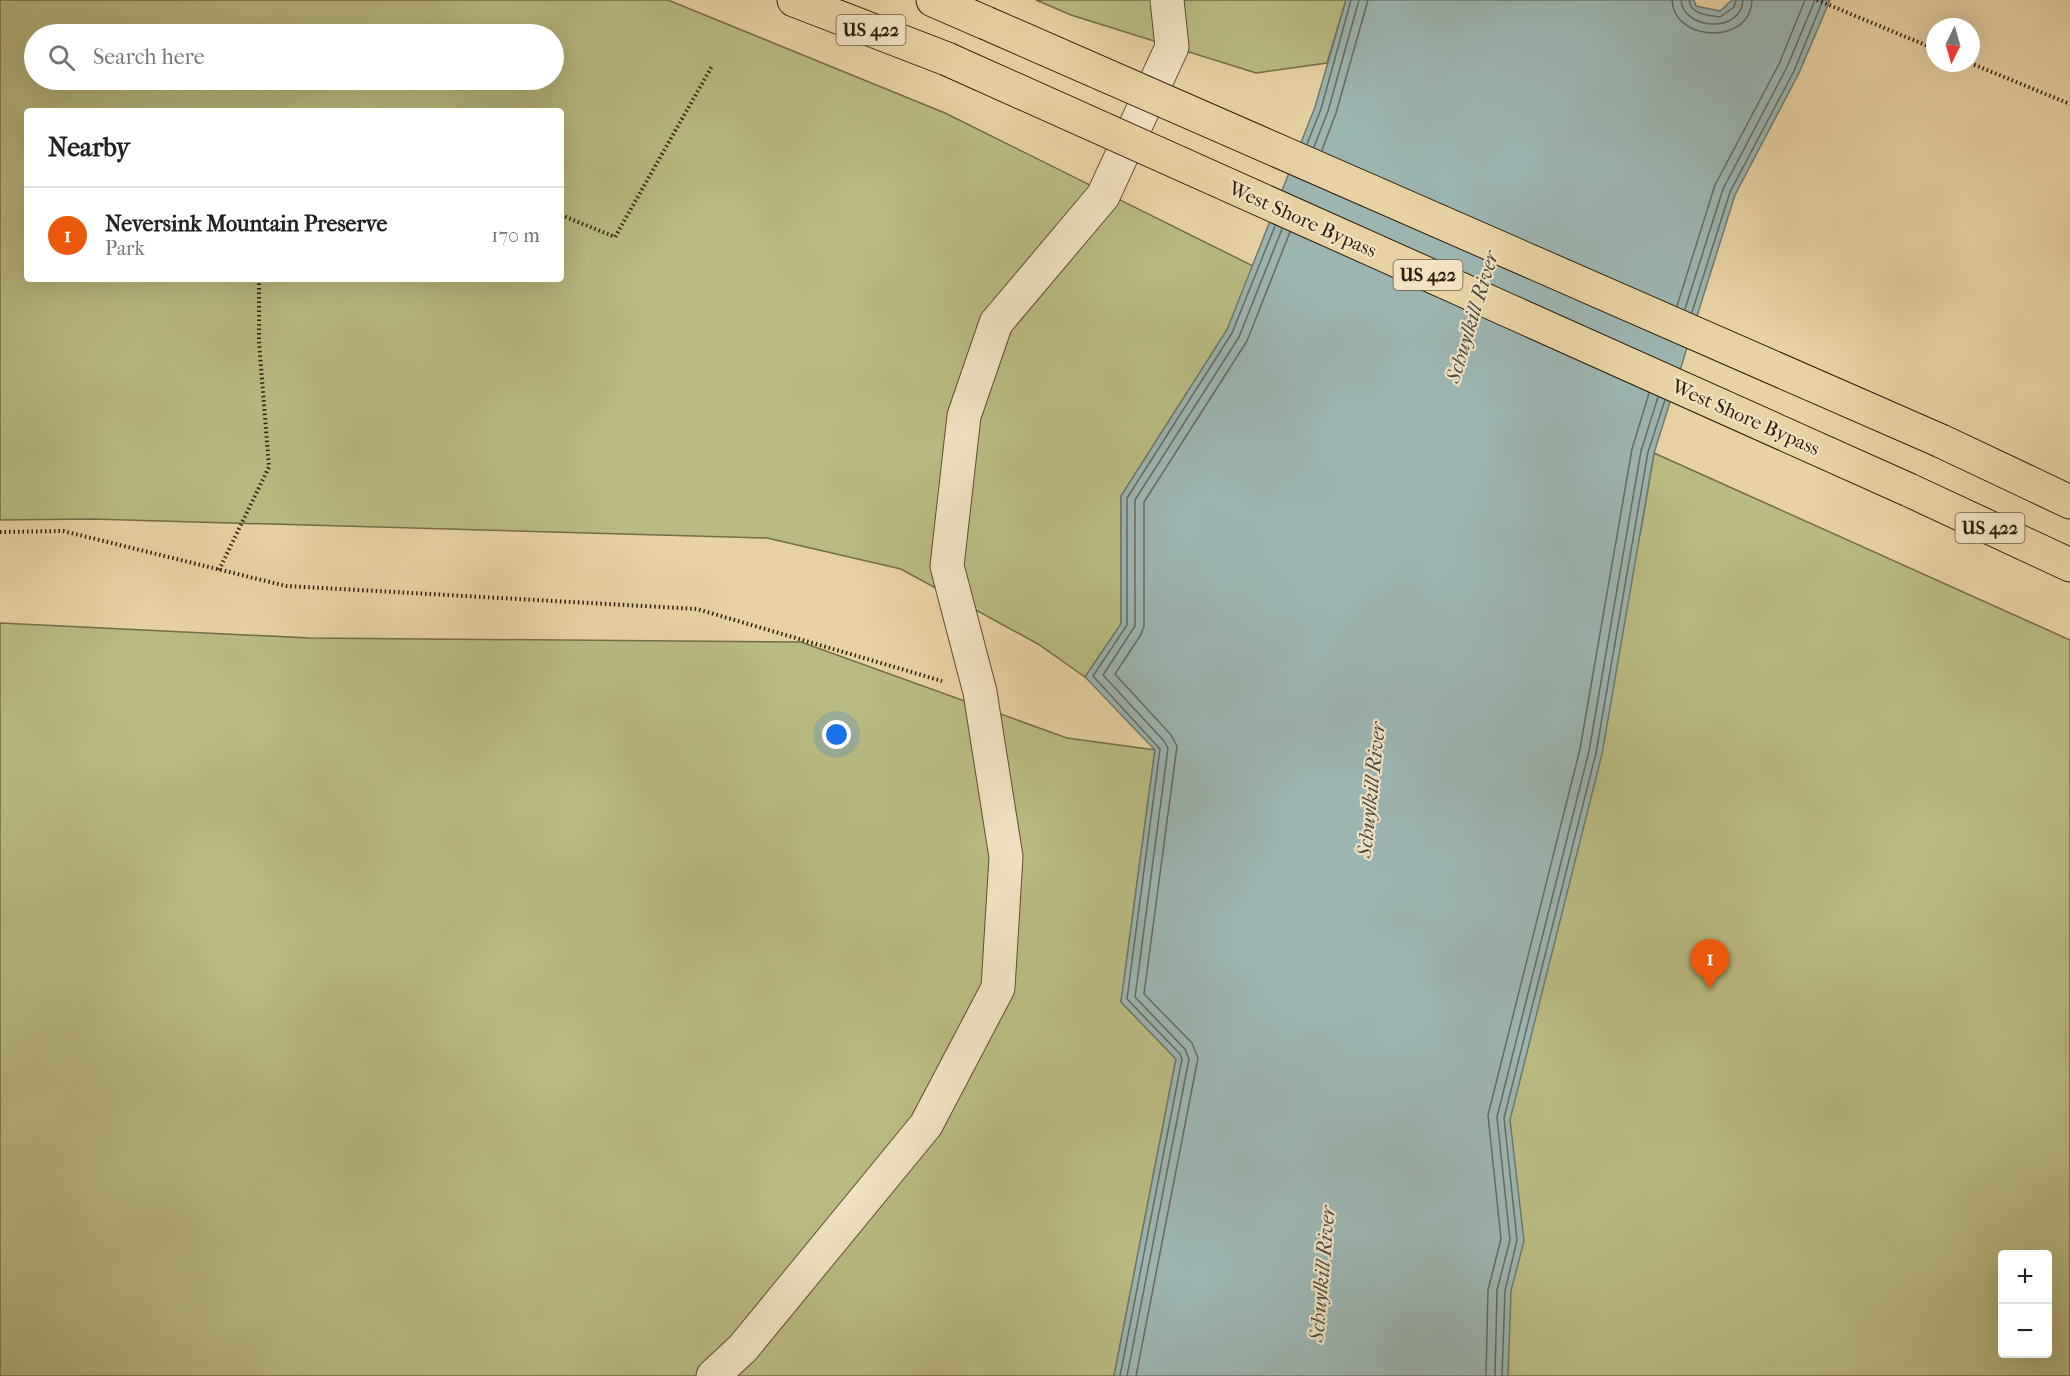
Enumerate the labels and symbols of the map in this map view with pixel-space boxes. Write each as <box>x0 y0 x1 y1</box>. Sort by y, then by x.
road number: US 422 <box>836 15 906 45</box>
north arrow <box>1926 18 1980 72</box>
street label: West Shore Bypass <box>1224 176 1380 262</box>
water label: Schuylkill River <box>1440 247 1504 387</box>
road number: US 422 <box>1394 260 1462 290</box>
street label: West Shore Bypass <box>1667 374 1823 460</box>
road number: US 422 <box>1956 513 2024 543</box>
water label: Schuylkill River <box>1352 719 1390 860</box>
your location <box>822 720 851 749</box>
pin: 1 <box>1690 940 1730 989</box>
water label: Schuylkill River <box>1304 1203 1340 1344</box>

